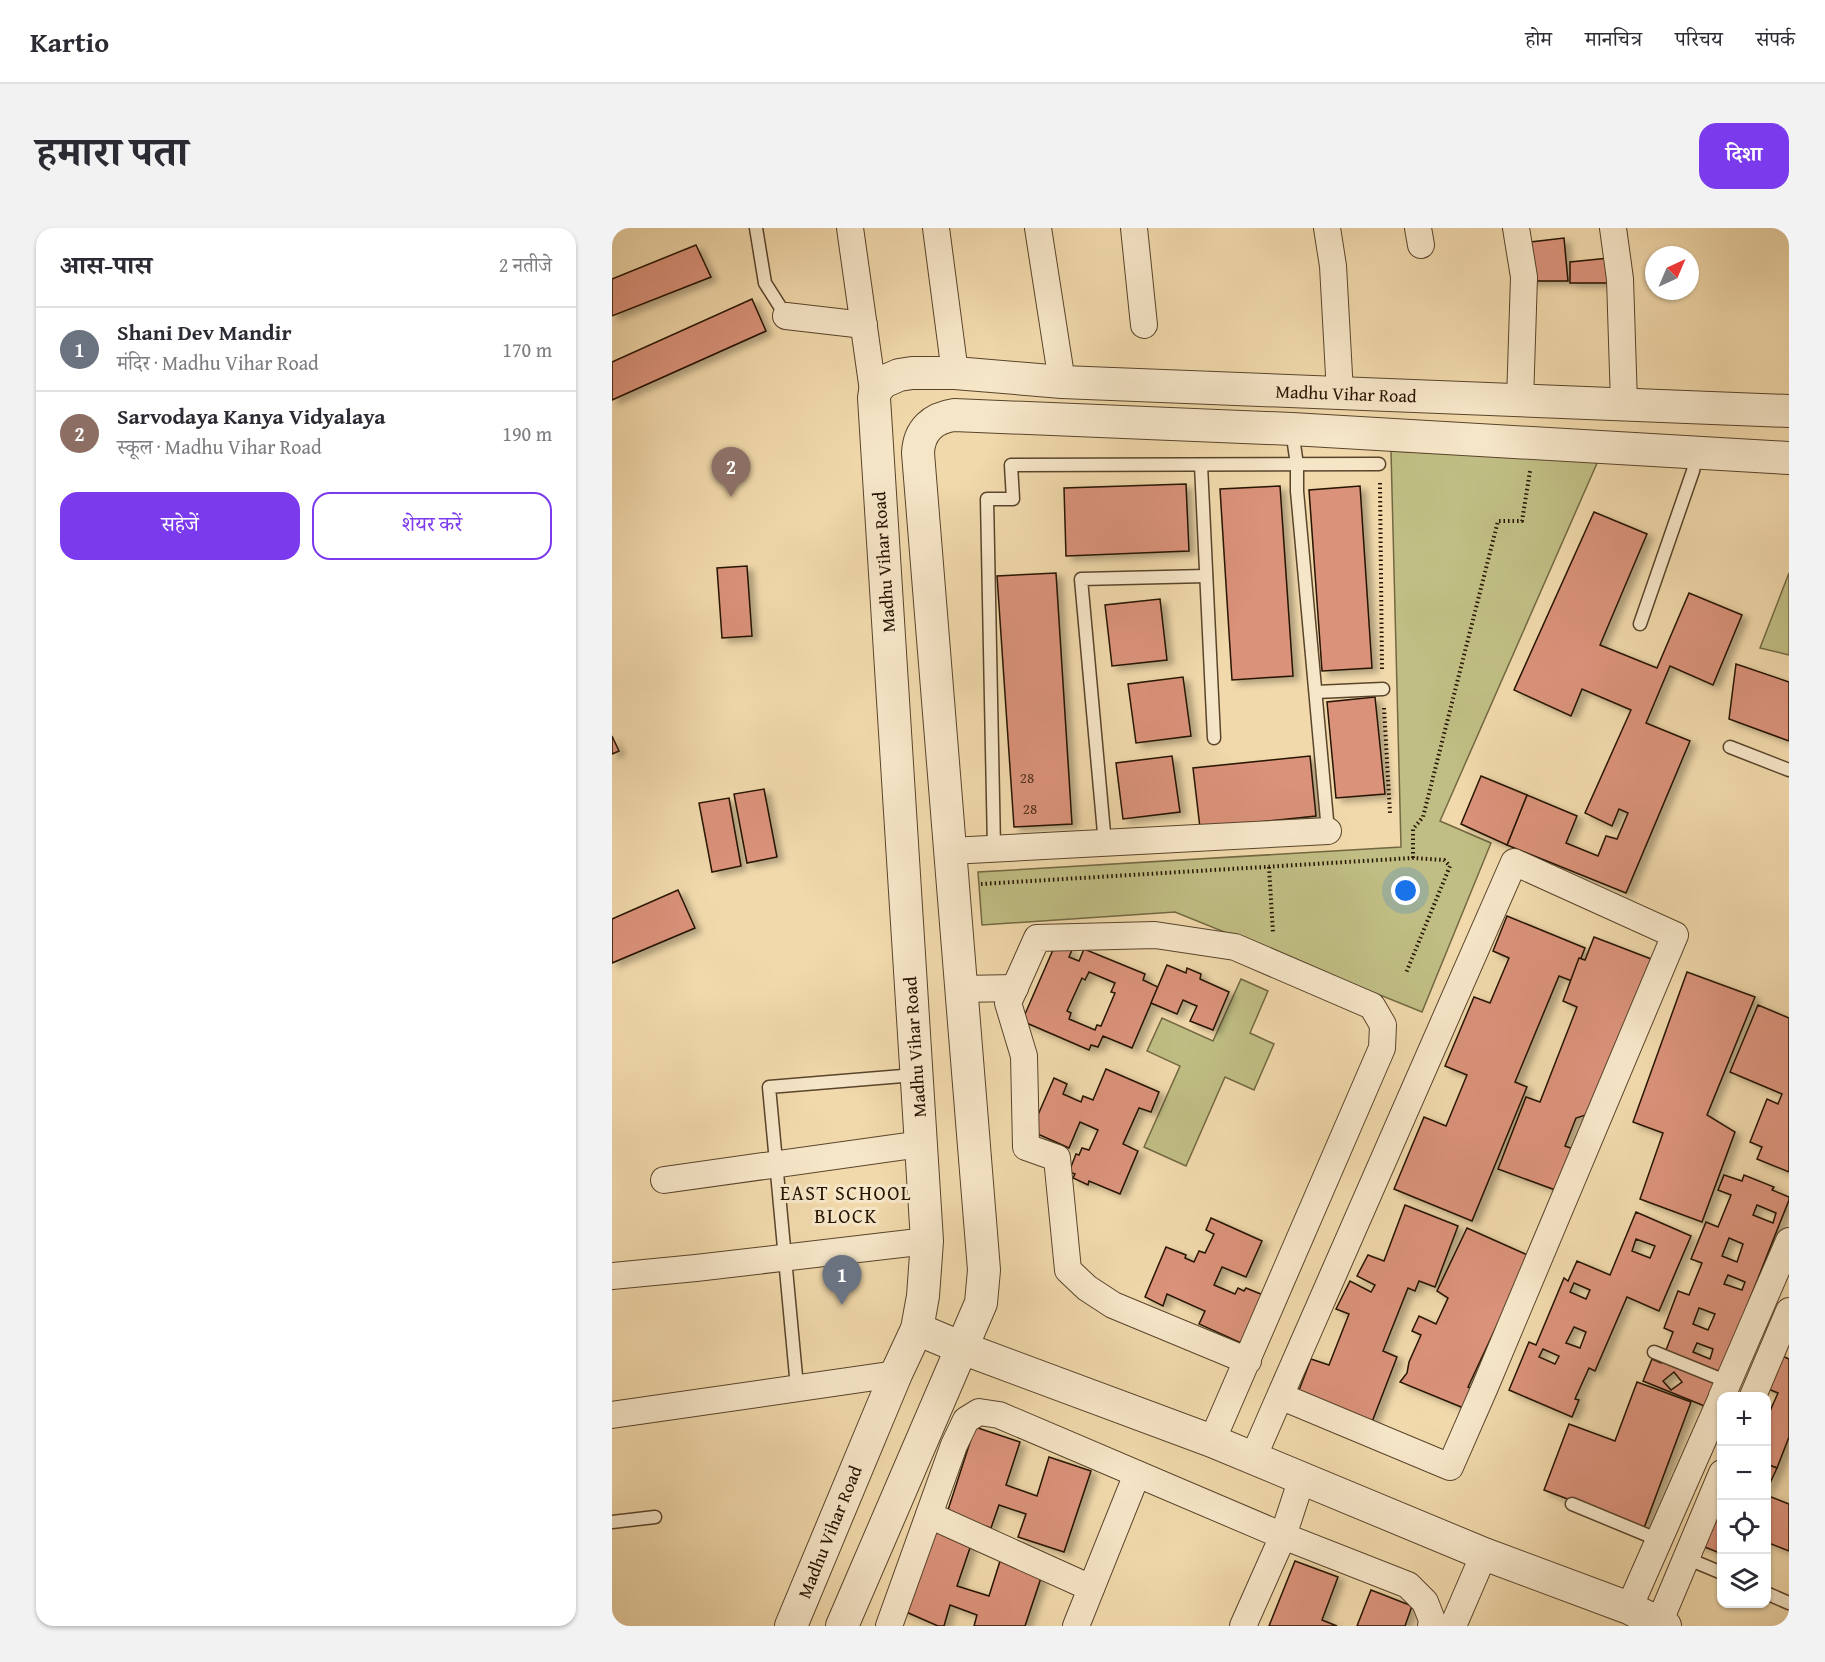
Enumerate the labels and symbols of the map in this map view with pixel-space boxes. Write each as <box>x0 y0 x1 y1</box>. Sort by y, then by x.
north arrow <box>1645 246 1699 300</box>
street label: Madhu Vihar Road <box>1275 378 1417 409</box>
pin: 2 <box>712 448 750 497</box>
street label: Madhu Vihar Road <box>865 490 902 633</box>
house number: 28 <box>1020 767 1034 788</box>
house number: 28 <box>1023 798 1037 819</box>
your location <box>1391 876 1420 905</box>
street label: Madhu Vihar Road <box>896 975 933 1118</box>
district label: EAST SCHOOL BLOCK <box>780 1178 912 1230</box>
pin: 1 <box>822 1256 862 1305</box>
street label: Madhu Vihar Road <box>791 1461 869 1602</box>

